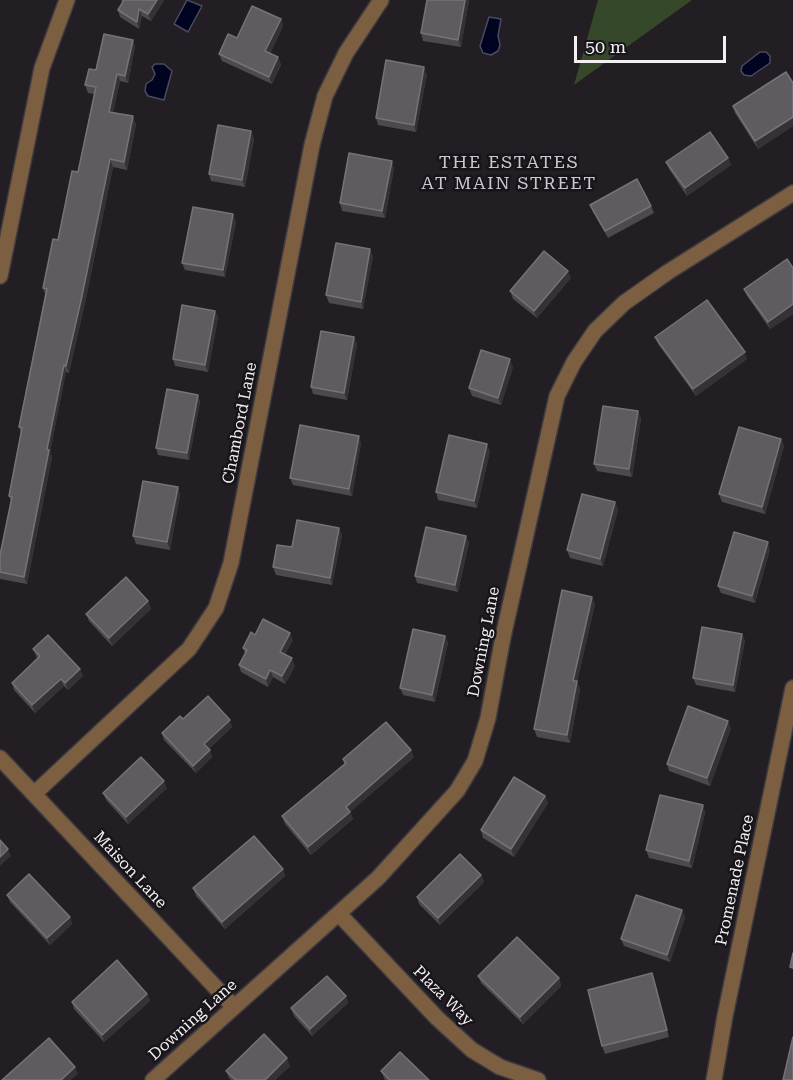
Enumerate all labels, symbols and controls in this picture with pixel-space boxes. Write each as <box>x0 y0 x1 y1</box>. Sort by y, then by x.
scale bar <box>577 24 728 62</box>
text: 50 m <box>585 36 626 57</box>
district label: THE ESTATES AT MAIN STREET <box>421 152 597 195</box>
street label: Chambord Lane <box>219 361 261 485</box>
street label: Downing Lane <box>464 585 504 699</box>
street label: Promenade Place <box>712 813 758 947</box>
street label: Maison Lane <box>89 827 171 913</box>
street label: Plaza Way <box>409 962 477 1030</box>
street label: Downing Lane <box>145 975 241 1065</box>

